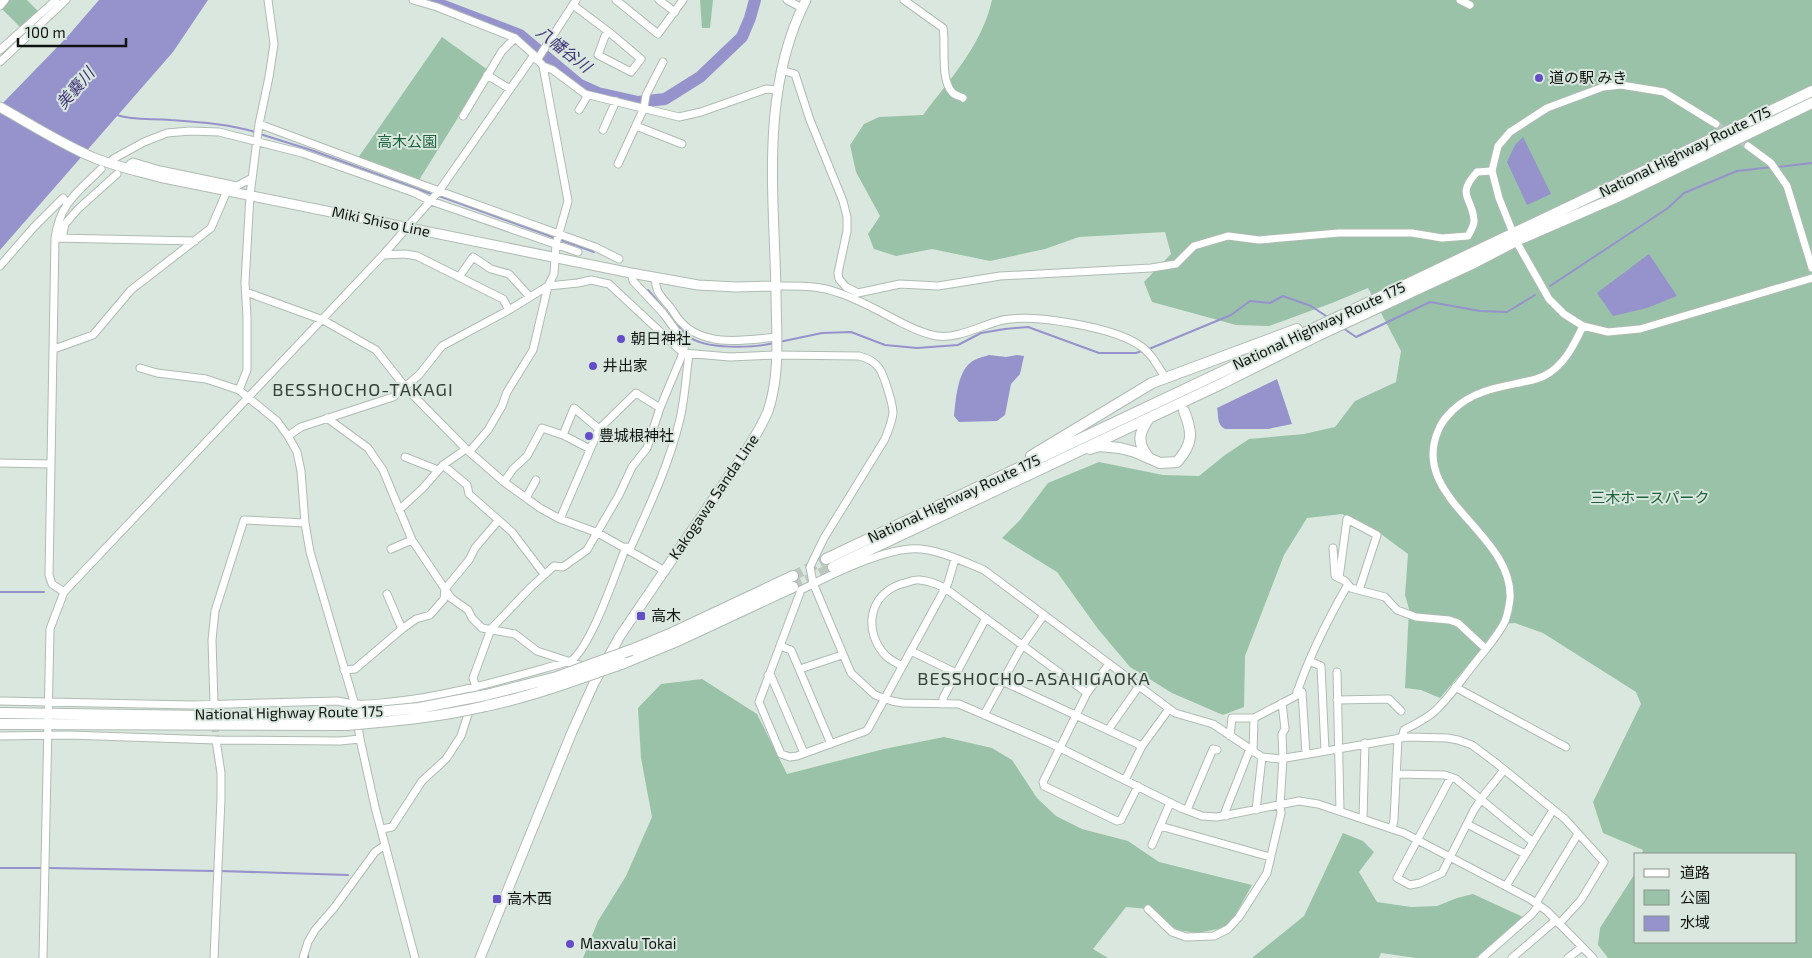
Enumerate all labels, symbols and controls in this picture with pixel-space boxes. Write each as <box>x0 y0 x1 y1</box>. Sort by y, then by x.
scale bar <box>18 15 125 47</box>
water label: 八幡谷川 <box>533 21 597 77</box>
text: 100 m <box>25 23 66 41</box>
water label: 美嚢川 <box>52 62 99 112</box>
place label: 道の駅 みき <box>1549 68 1627 86</box>
marker: 道の駅 みき <box>1533 72 1545 84</box>
street label: National Highway Route 175 <box>1596 102 1773 201</box>
park label: 高木公園 <box>377 132 437 150</box>
street label: Miki Shiso Line <box>330 202 432 240</box>
street label: National Highway Route 175 <box>1229 277 1408 373</box>
place label: 朝日神社 <box>631 329 691 347</box>
marker: 朝日神社 <box>615 333 627 345</box>
place label: 井出家 <box>603 356 648 374</box>
marker: 井出家 <box>587 360 599 372</box>
district label: BESSHOCHO-TAKAGI <box>272 378 454 400</box>
place label: 豊城根神社 <box>599 426 674 444</box>
marker: 豊城根神社 <box>583 430 595 442</box>
street label: Kakogawa Sanda Line <box>665 430 762 562</box>
street label: National Highway Route 175 <box>864 450 1043 546</box>
park label: 三木ホースパーク <box>1590 488 1710 506</box>
place label: 高木 <box>651 606 681 624</box>
marker: 高木 <box>635 610 647 622</box>
district label: BESSHOCHO-ASAHIGAOKA <box>917 667 1151 689</box>
street label: National Highway Route 175 <box>195 701 383 723</box>
legend <box>1634 853 1797 943</box>
text: 道路 <box>1680 863 1710 881</box>
text: 公園 <box>1680 888 1710 906</box>
place label: 高木西 <box>507 889 552 907</box>
marker: 高木西 <box>491 893 503 905</box>
text: 水域 <box>1680 913 1710 931</box>
place label: Maxvalu Tokai <box>580 934 677 952</box>
marker: Maxvalu Tokai <box>564 938 576 950</box>

